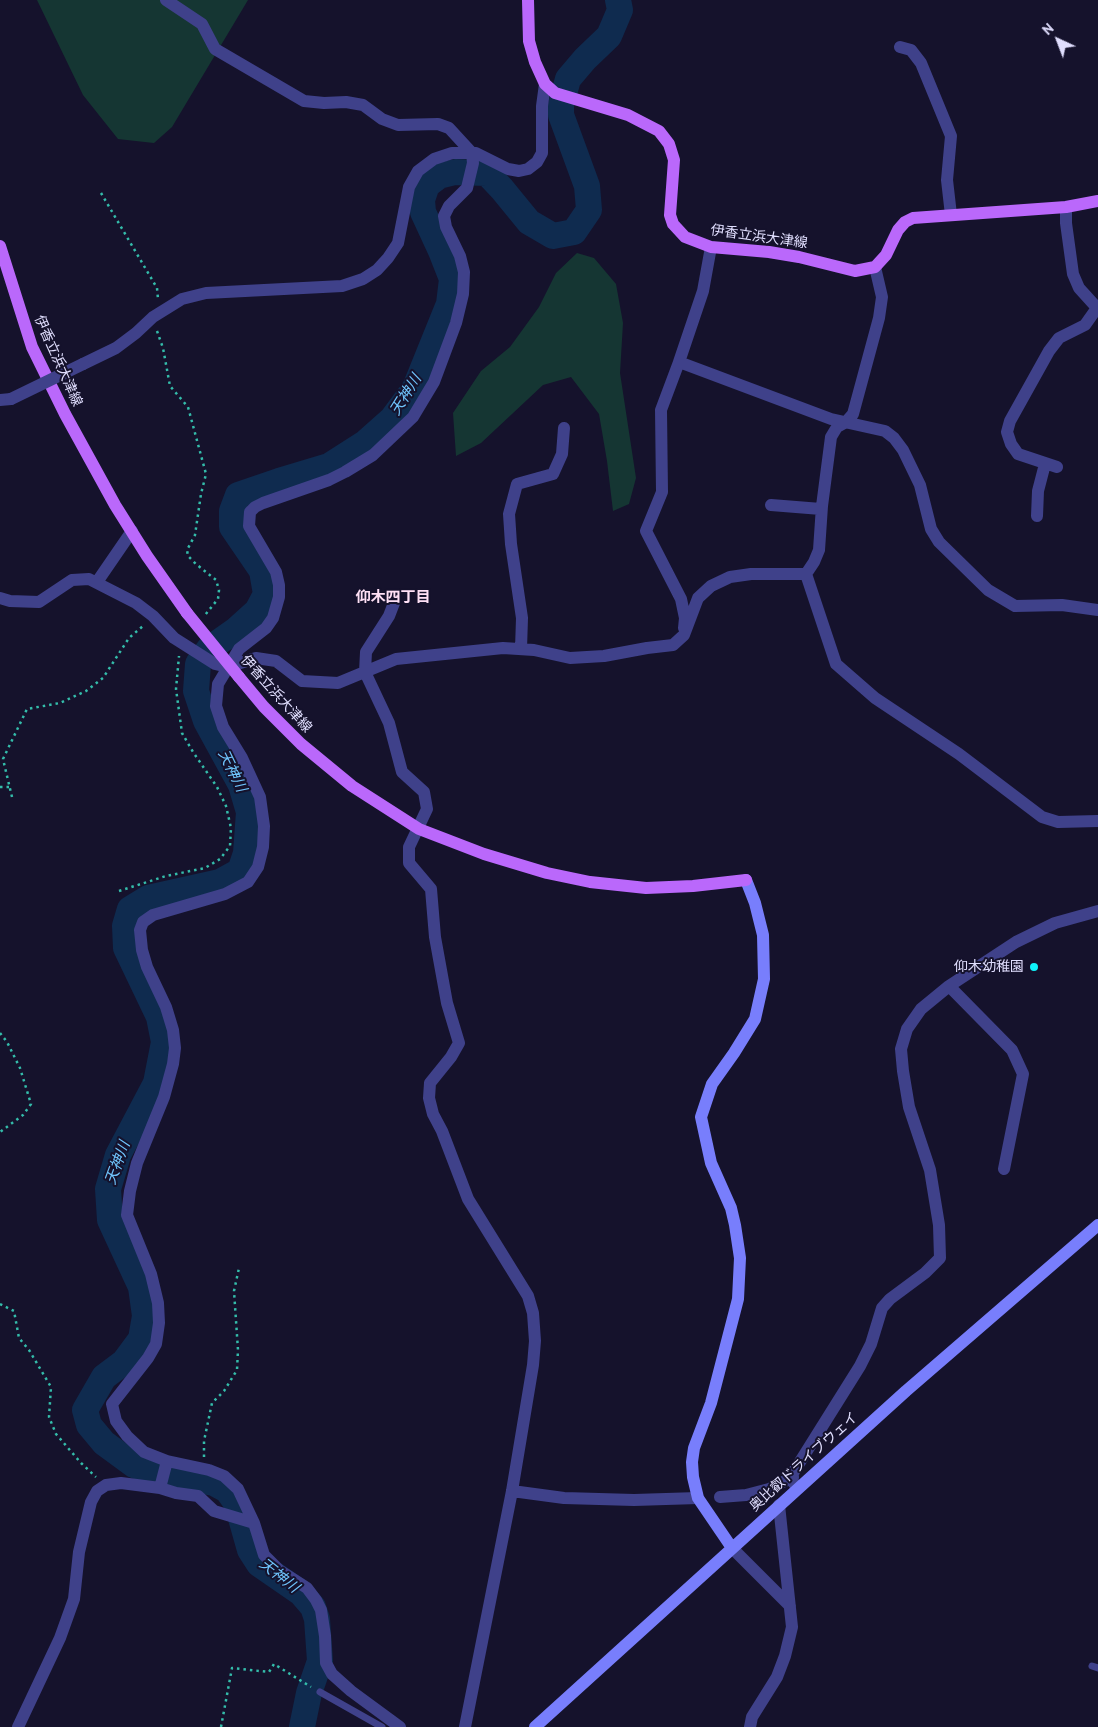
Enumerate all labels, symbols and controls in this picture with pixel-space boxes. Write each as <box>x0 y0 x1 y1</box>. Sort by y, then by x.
north arrow <box>1033 15 1083 65</box>
text: N <box>1038 19 1057 39</box>
street label: 伊香立浜大津線 <box>709 222 809 252</box>
street label: 伊香立浜大津線 <box>30 313 86 409</box>
water label: 天神川 <box>386 371 426 419</box>
district label: 仰木四丁目 <box>356 589 430 607</box>
street label: 伊香立浜大津線 <box>237 652 315 736</box>
water label: 天神川 <box>214 747 250 795</box>
place label: 仰木幼稚園 <box>954 959 1024 975</box>
marker: 仰木幼稚園 <box>1028 961 1040 973</box>
water label: 天神川 <box>102 1139 134 1187</box>
street label: 奥比叡ドライブウェイ <box>746 1409 862 1515</box>
water label: 天神川 <box>256 1555 302 1597</box>

